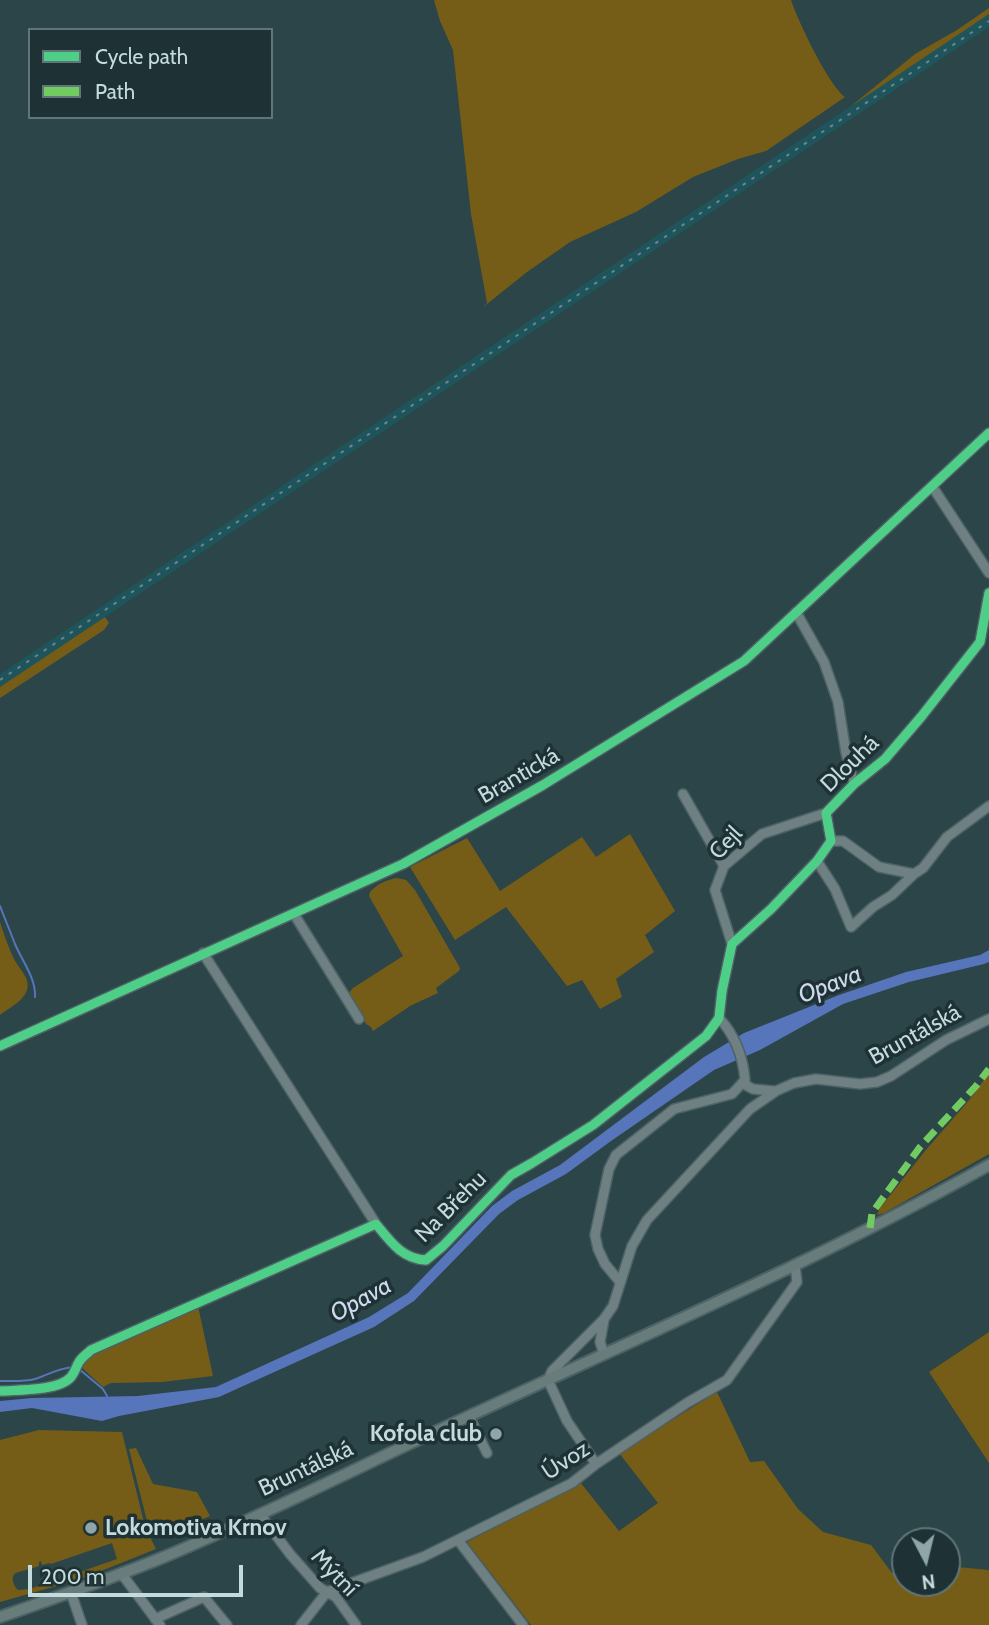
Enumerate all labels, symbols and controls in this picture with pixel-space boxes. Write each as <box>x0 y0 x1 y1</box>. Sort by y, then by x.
legend <box>28 28 273 119</box>
text: Cycle path <box>95 44 188 69</box>
text: Path <box>95 79 135 104</box>
street label: Dlouhá <box>815 730 885 798</box>
street label: Brantická <box>474 742 564 810</box>
street label: Cejl <box>704 820 748 866</box>
water label: Opava <box>794 960 866 1010</box>
street label: Bruntálská <box>864 999 966 1071</box>
street label: Na Břehu <box>410 1166 492 1248</box>
water label: Opava <box>325 1271 397 1329</box>
place label: Kofola club <box>370 1420 482 1448</box>
marker: Kofola club <box>488 1426 504 1442</box>
street label: Bruntálská <box>255 1435 357 1503</box>
street label: Úvoz <box>537 1436 595 1486</box>
place label: Lokomotiva Krnov <box>105 1514 287 1542</box>
marker: Lokomotiva Krnov <box>83 1520 99 1536</box>
north arrow <box>891 1527 961 1597</box>
street label: Mýtní <box>305 1544 363 1602</box>
scale bar <box>32 1552 247 1596</box>
text: 200 m <box>41 1564 104 1589</box>
text: N <box>920 1569 936 1594</box>

